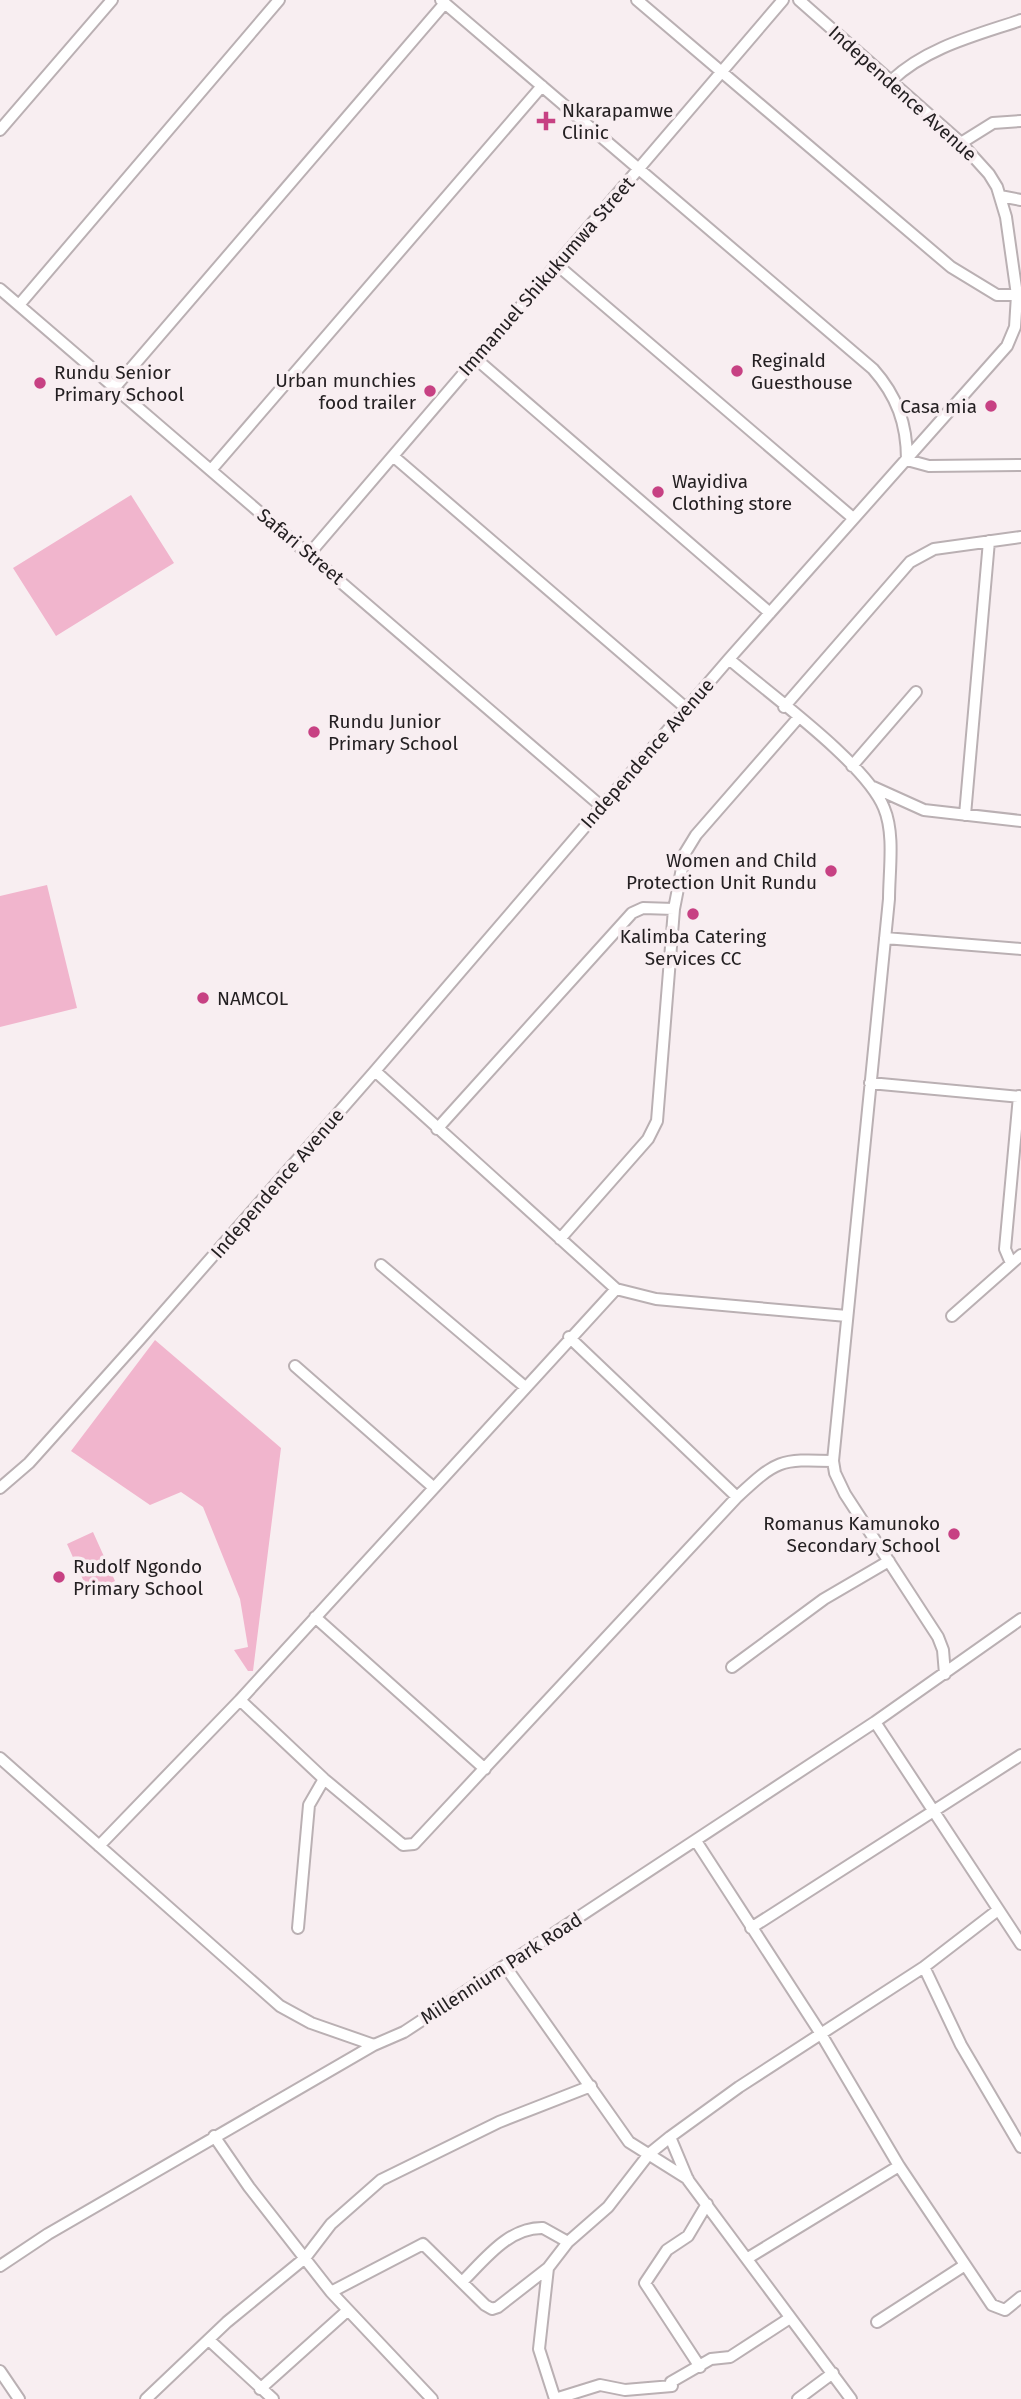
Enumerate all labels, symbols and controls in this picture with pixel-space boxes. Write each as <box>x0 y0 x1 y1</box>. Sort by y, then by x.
street label: Independence Avenue <box>824 21 981 166</box>
place label: Nkarapamwe Clinic <box>562 99 673 144</box>
marker: Nkarapamwe Clinic <box>536 111 556 131</box>
street label: Immanuel Shikukumwa Street <box>454 172 639 381</box>
place label: Reginald Guesthouse <box>751 349 853 394</box>
place label: Rundu Senior Primary School <box>54 361 184 406</box>
marker: Reginald Guesthouse <box>729 363 745 379</box>
place label: Urban munchies food trailer <box>275 369 417 414</box>
marker: Rundu Senior Primary School <box>32 375 48 391</box>
marker: Urban munchies food trailer <box>422 383 438 399</box>
place label: Casa mia <box>900 395 977 418</box>
marker: Casa mia <box>983 398 999 414</box>
place label: Wayidiva Clothing store <box>672 470 792 515</box>
marker: Wayidiva Clothing store <box>650 484 666 500</box>
street label: Safari Street <box>253 503 349 589</box>
street label: Independence Avenue <box>576 674 719 833</box>
place label: Rundu Junior Primary School <box>328 710 458 755</box>
marker: Rundu Junior Primary School <box>306 724 322 740</box>
place label: Women and Child Protection Unit Rundu <box>626 849 817 894</box>
marker: Women and Child Protection Unit Rundu <box>823 863 839 879</box>
marker: Kalimba Catering Services CC <box>685 906 701 922</box>
place label: Kalimba Catering Services CC <box>620 925 766 970</box>
place label: NAMCOL <box>217 987 289 1010</box>
marker: NAMCOL <box>195 990 211 1006</box>
street label: Independence Avenue <box>206 1104 349 1263</box>
place label: Romanus Kamunoko Secondary School <box>763 1512 940 1557</box>
marker: Romanus Kamunoko Secondary School <box>946 1526 962 1542</box>
place label: Rudolf Ngondo Primary School <box>73 1555 203 1600</box>
marker: Rudolf Ngondo Primary School <box>51 1569 67 1585</box>
street label: Millennium Park Road <box>416 1908 586 2029</box>

